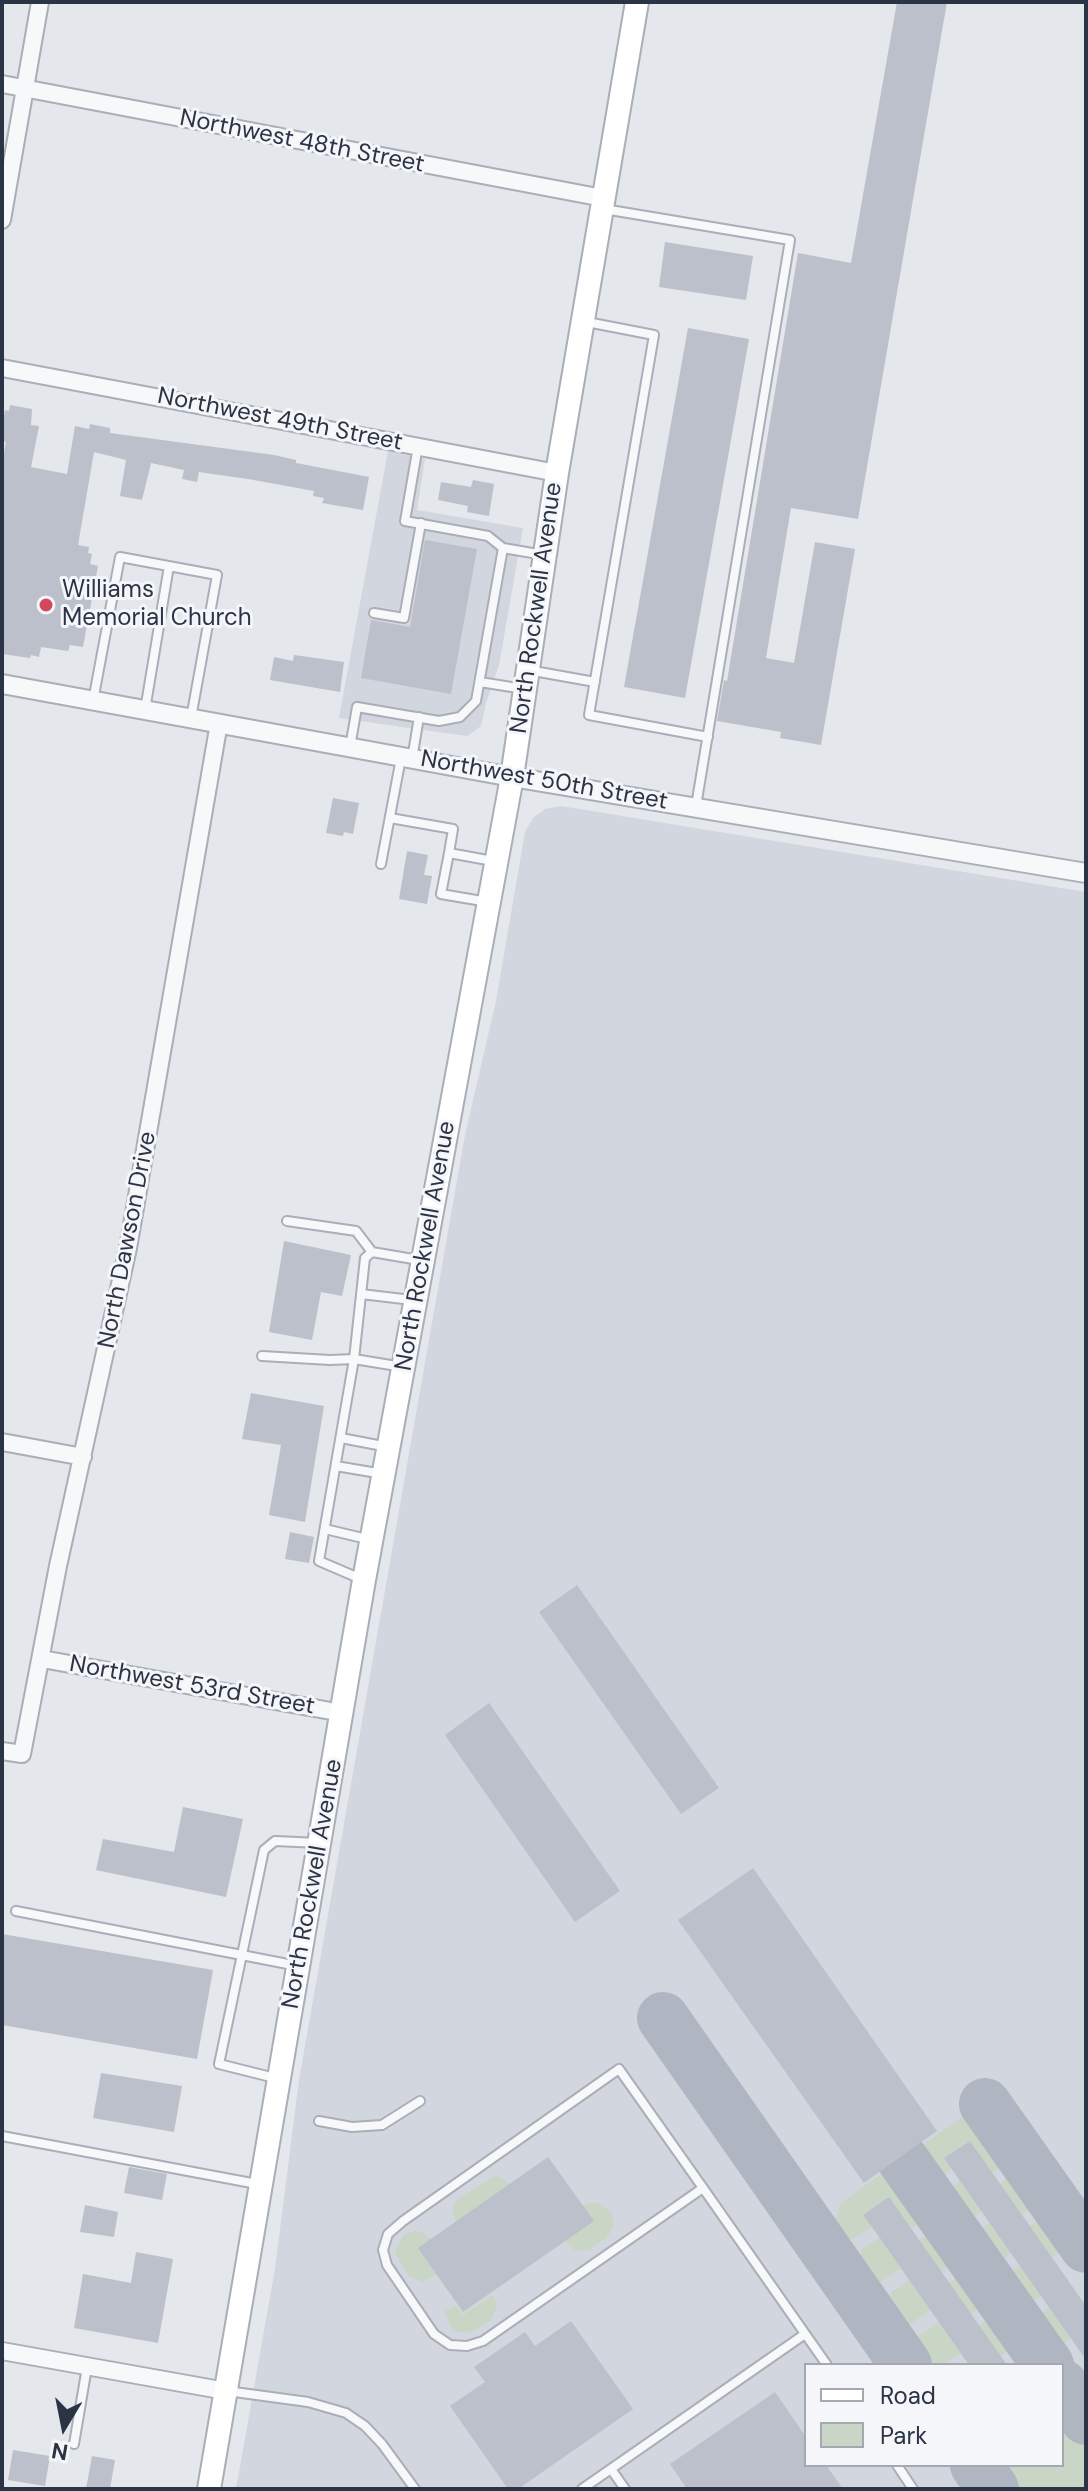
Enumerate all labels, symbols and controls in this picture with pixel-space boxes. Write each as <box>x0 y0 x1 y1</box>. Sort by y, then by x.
street label: Northwest 48th Street <box>177 104 427 180</box>
street label: Northwest 49th Street <box>155 382 405 458</box>
street label: North Rockwell Avenue <box>505 481 569 735</box>
place label: Williams Memorial Church <box>62 577 252 633</box>
marker: Williams Memorial Church <box>37 596 55 614</box>
street label: Northwest 50th Street <box>418 745 670 817</box>
street label: North Rockwell Avenue <box>390 1119 462 1373</box>
street label: North Dawson Drive <box>93 1129 163 1351</box>
street label: Northwest 53rd Street <box>67 1650 317 1722</box>
street label: North Rockwell Avenue <box>277 1757 349 2011</box>
legend <box>804 2363 1064 2467</box>
text: Road <box>880 2380 936 2411</box>
north arrow <box>24 2387 104 2467</box>
text: Park <box>880 2420 927 2451</box>
text: N <box>49 2435 70 2467</box>

